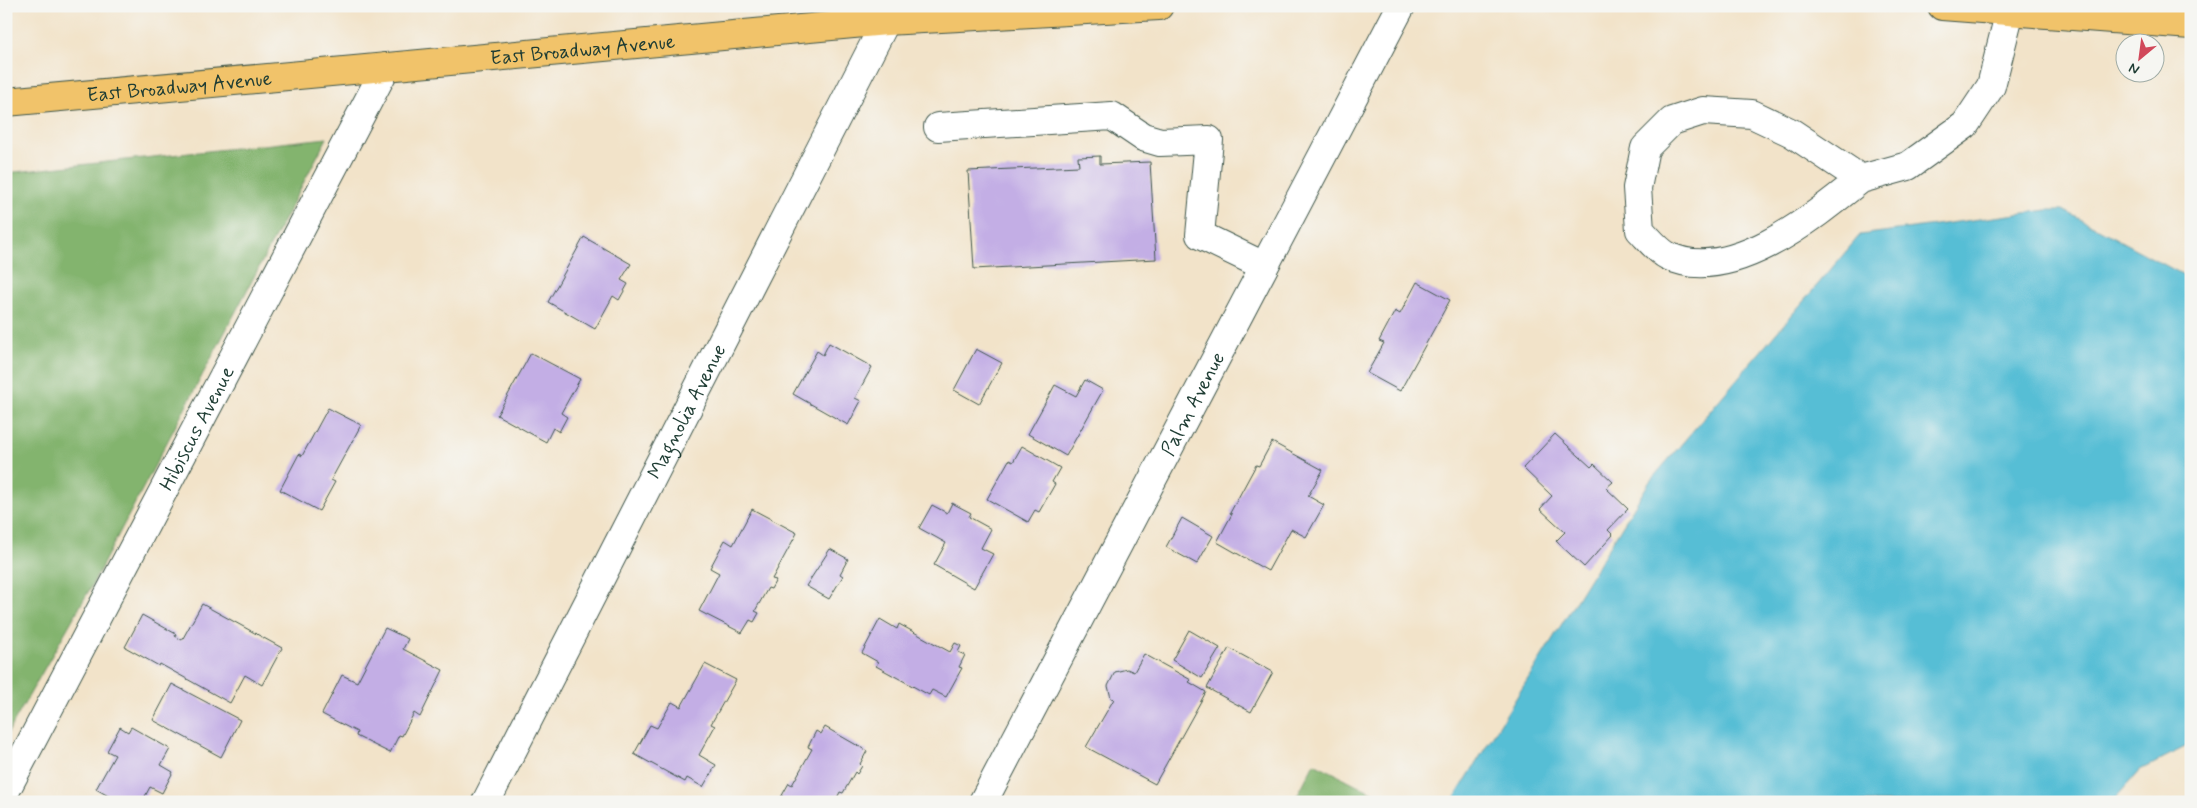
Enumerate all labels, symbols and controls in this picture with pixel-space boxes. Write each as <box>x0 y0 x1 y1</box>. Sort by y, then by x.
street label: East Broadway Avenue <box>489 28 676 72</box>
north arrow <box>2114 32 2164 82</box>
text: N <box>2126 58 2143 79</box>
street label: East Broadway Avenue <box>86 66 273 109</box>
street label: Magnolia Avenue <box>642 340 733 484</box>
street label: Palm Avenue <box>1155 348 1232 461</box>
street label: Hibiscus Avenue <box>154 361 242 496</box>

